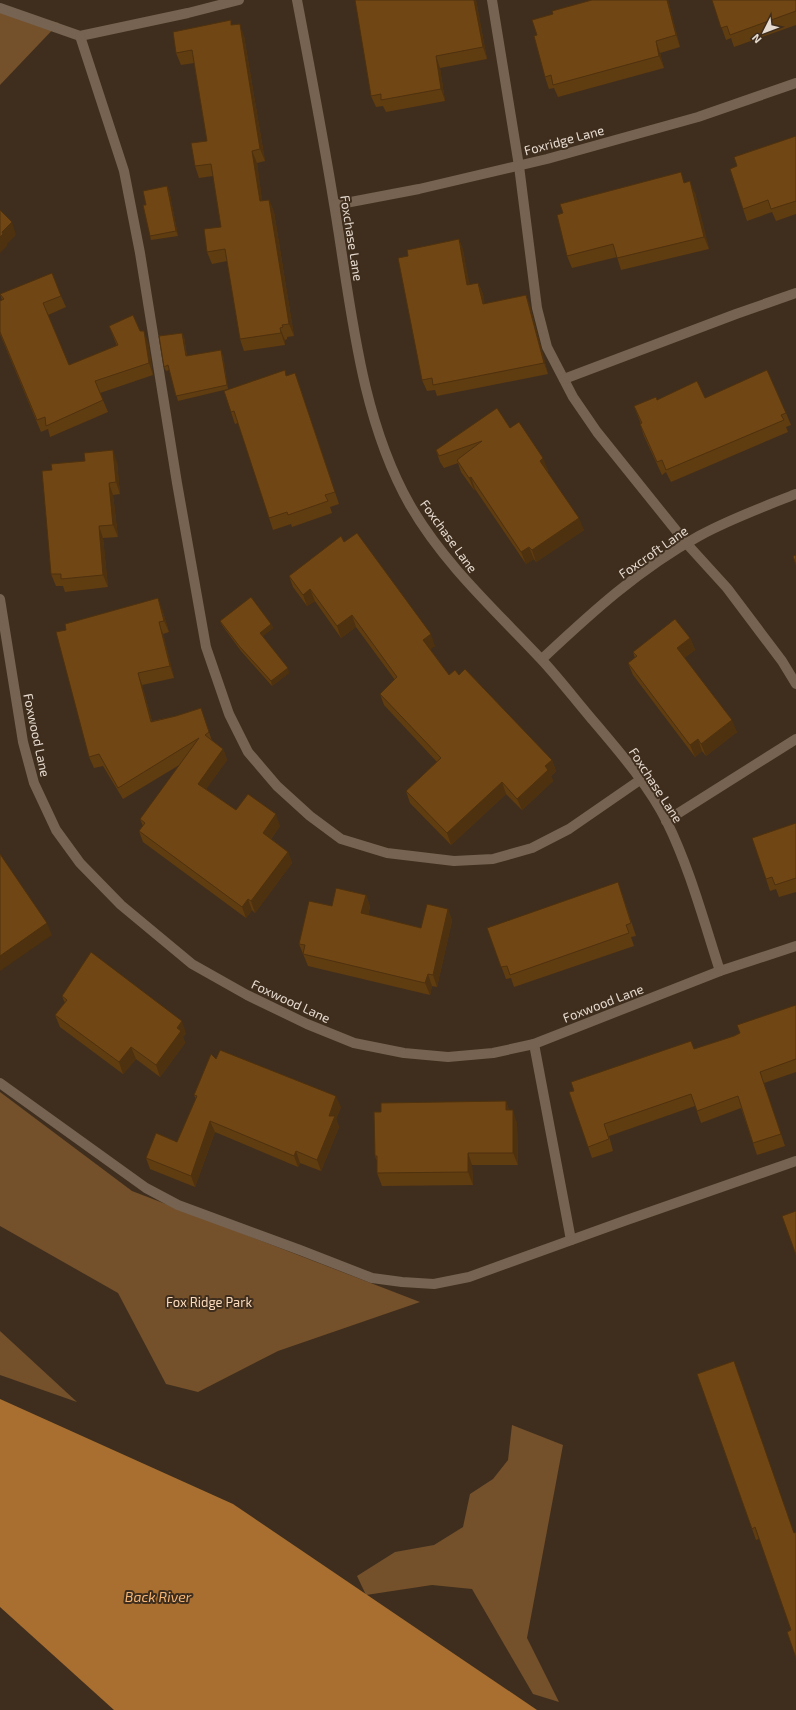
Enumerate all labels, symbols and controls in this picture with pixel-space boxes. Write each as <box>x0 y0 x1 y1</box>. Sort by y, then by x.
north arrow <box>744 12 784 52</box>
text: N <box>749 32 764 46</box>
street label: Foxridge Lane <box>522 122 606 158</box>
street label: Foxchase Lane <box>337 194 367 282</box>
street label: Foxchase Lane <box>417 496 481 576</box>
street label: Foxcroft Lane <box>615 522 691 582</box>
street label: Foxwood Lane <box>20 692 54 778</box>
street label: Foxchase Lane <box>626 744 686 826</box>
street label: Foxwood Lane <box>249 976 333 1026</box>
street label: Foxwood Lane <box>560 980 646 1026</box>
park label: Fox Ridge Park <box>166 1294 252 1310</box>
water label: Back River <box>125 1588 192 1605</box>

